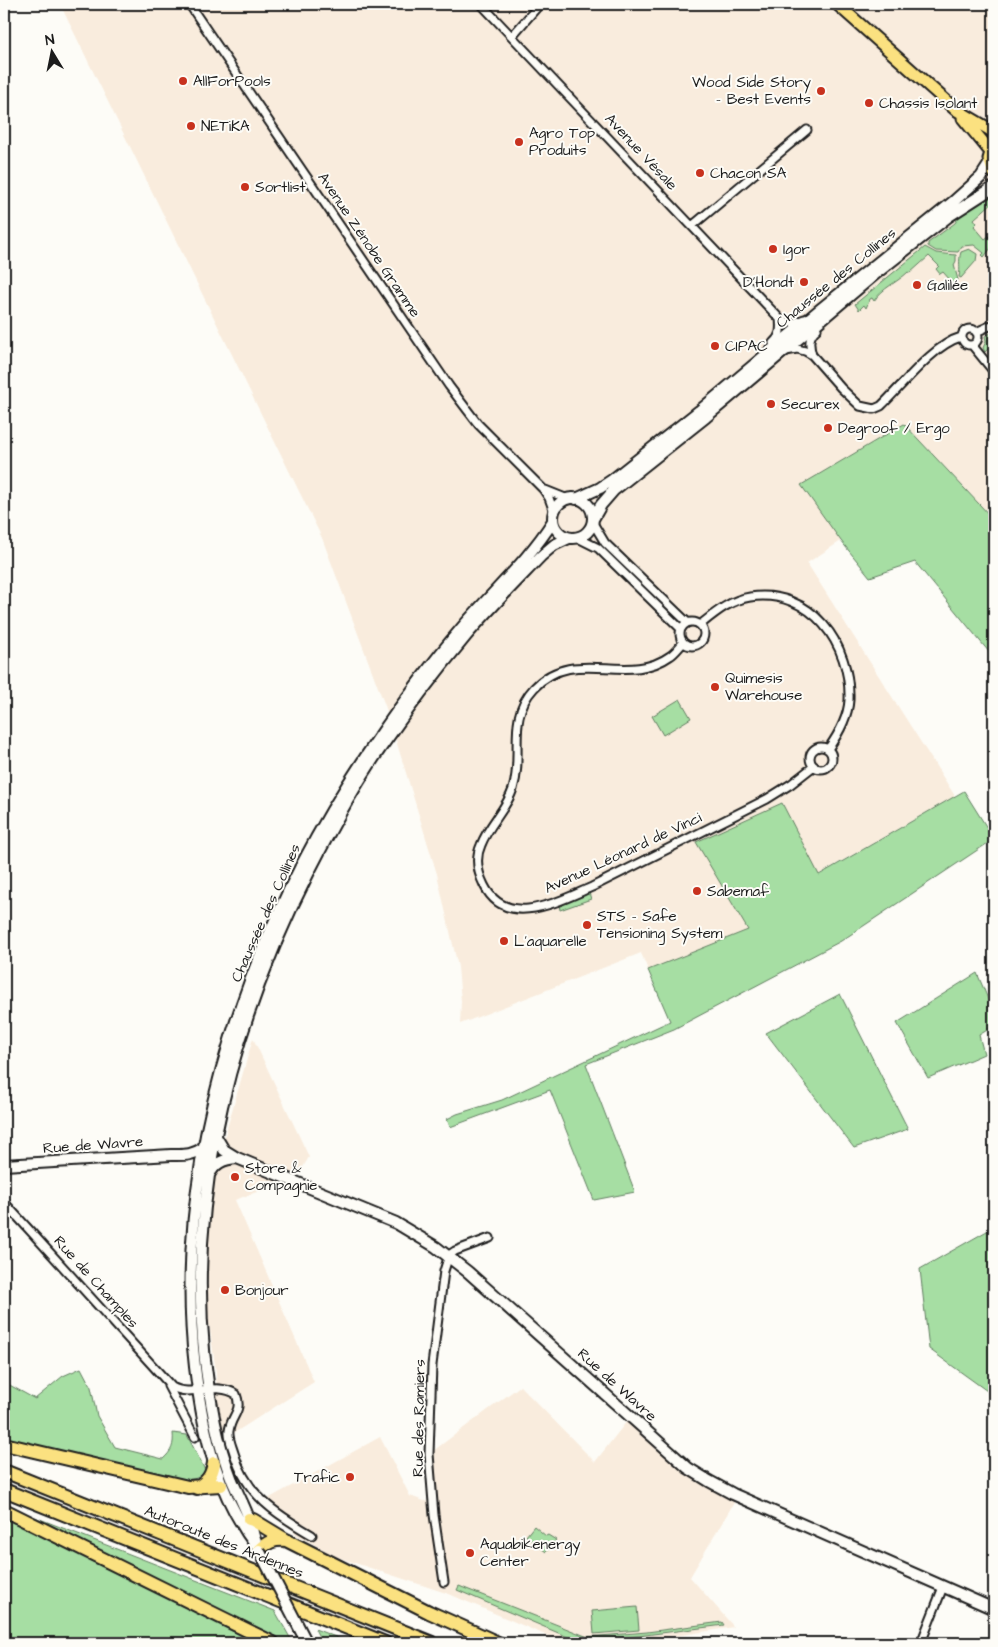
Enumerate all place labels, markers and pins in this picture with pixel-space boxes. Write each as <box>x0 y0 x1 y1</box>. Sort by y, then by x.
place label: AllForPools <box>193 71 271 92</box>
place label: Wood Side Story - Best Events <box>692 72 811 110</box>
marker: AllForPools <box>177 75 189 87</box>
marker: Wood Side Story - Best Events <box>815 85 827 97</box>
place label: Chassis Isolant <box>879 93 977 114</box>
marker: Chassis Isolant <box>863 97 875 109</box>
place label: NETiKA <box>201 116 250 137</box>
marker: NETiKA <box>185 120 197 132</box>
place label: Agro Top Produits <box>529 123 595 161</box>
marker: Agro Top Produits <box>513 136 525 148</box>
place label: Chacon SA <box>710 163 787 184</box>
marker: Chacon SA <box>694 167 706 179</box>
place label: Sortlist <box>255 177 306 198</box>
marker: Sortlist <box>239 181 251 193</box>
place label: Igor <box>783 239 810 261</box>
marker: Igor <box>767 243 779 255</box>
place label: D'Hondt <box>743 272 794 293</box>
place label: Galilée <box>927 275 968 296</box>
marker: D'Hondt <box>798 276 810 288</box>
marker: Galilée <box>911 279 923 291</box>
place label: CIPAC <box>725 336 768 357</box>
marker: CIPAC <box>709 340 721 352</box>
place label: Securex <box>781 394 840 415</box>
marker: Securex <box>765 398 777 410</box>
place label: Degroof / Ergo <box>838 418 950 440</box>
marker: Degroof / Ergo <box>822 422 834 434</box>
place label: Quimesis Warehouse <box>725 668 802 706</box>
marker: Quimesis Warehouse <box>709 681 721 693</box>
place label: Sabemaf <box>707 881 769 902</box>
marker: Sabemaf <box>691 885 703 897</box>
place label: STS - Safe Tensioning System <box>597 906 723 945</box>
marker: STS - Safe Tensioning System <box>581 919 593 931</box>
place label: L'aquarelle <box>514 931 587 952</box>
marker: L'aquarelle <box>498 935 510 947</box>
place label: Store & Compagnie <box>245 1158 317 1197</box>
marker: Store & Compagnie <box>229 1171 241 1183</box>
place label: Bonjour <box>235 1280 289 1301</box>
marker: Bonjour <box>219 1284 231 1296</box>
place label: Trafic <box>294 1467 340 1488</box>
marker: Trafic <box>344 1471 356 1483</box>
place label: Aquabikenergy Center <box>480 1534 580 1572</box>
marker: Aquabikenergy Center <box>464 1547 476 1559</box>

